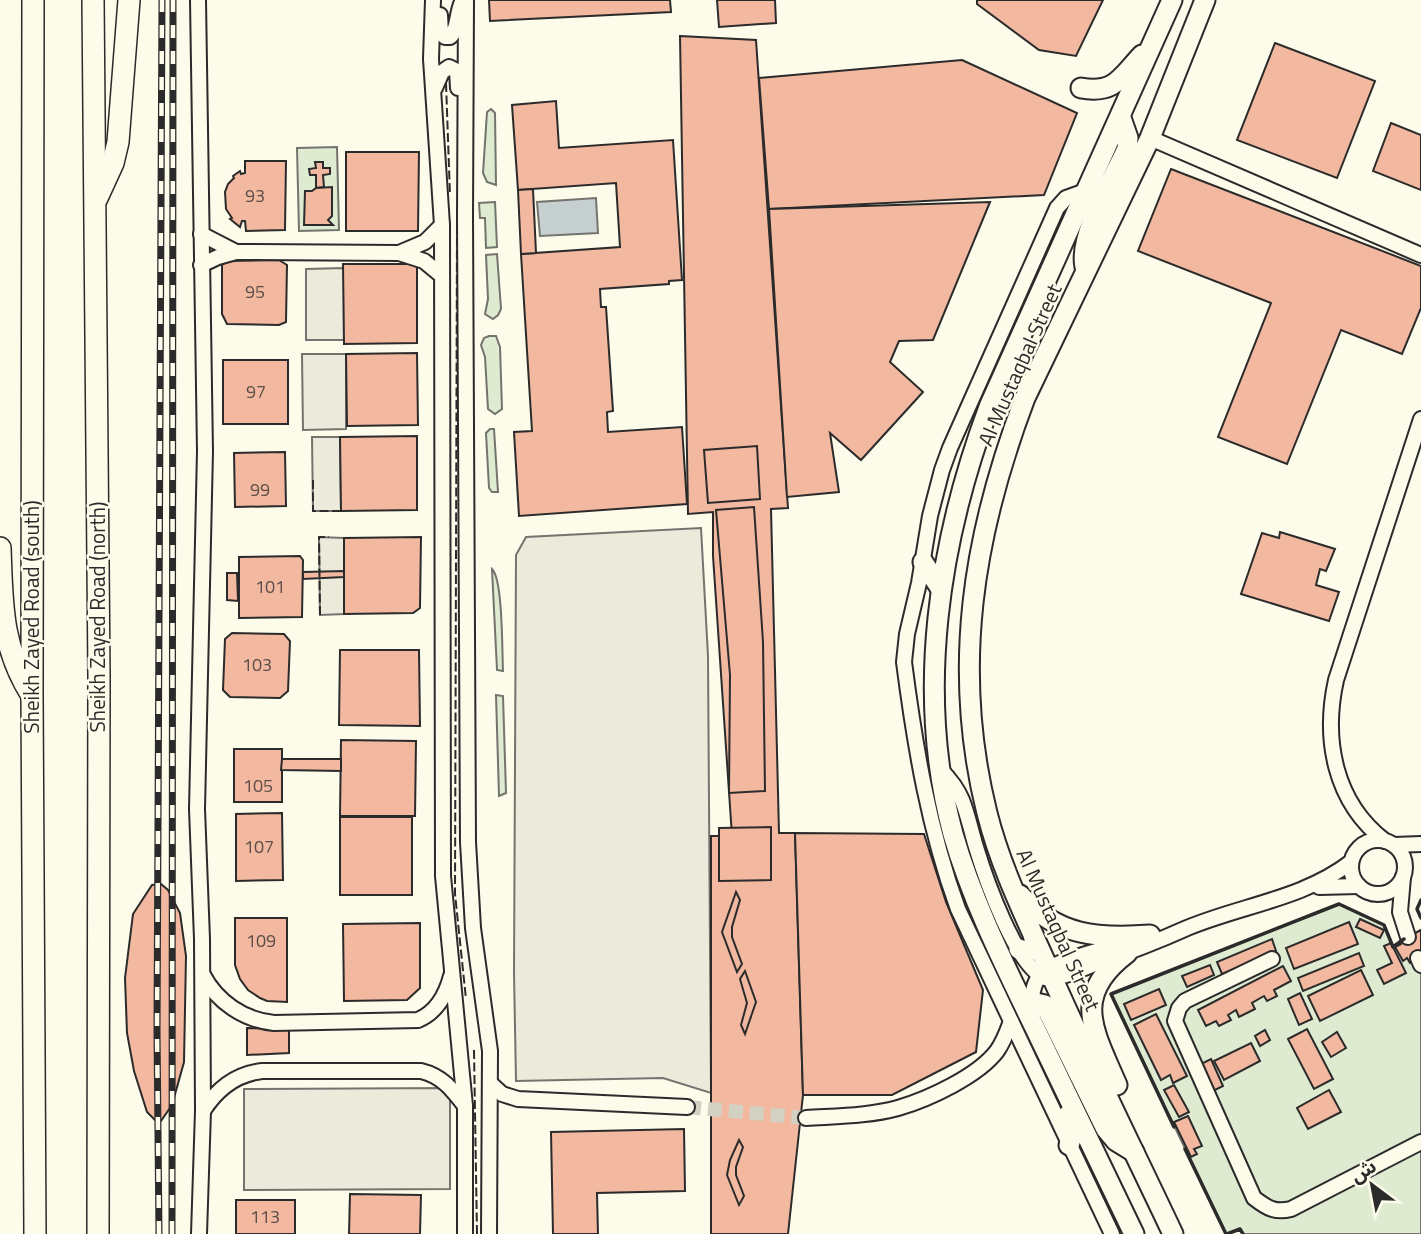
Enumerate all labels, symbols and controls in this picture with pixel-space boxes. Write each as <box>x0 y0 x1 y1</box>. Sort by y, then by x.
house number: 93 <box>245 182 265 209</box>
house number: 95 <box>245 278 265 305</box>
street label: Al Mustaqbal Street <box>969 278 1069 451</box>
house number: 97 <box>246 378 266 405</box>
house number: 99 <box>250 476 270 503</box>
street label: Sheikh Zayed Road (south) <box>15 500 47 734</box>
street label: Sheikh Zayed Road (north) <box>81 501 113 733</box>
house number: 101 <box>255 573 285 600</box>
house number: 103 <box>242 651 272 678</box>
house number: 105 <box>243 772 273 799</box>
house number: 107 <box>244 833 274 860</box>
street label: Al Mustaqbal Street <box>1009 843 1109 1016</box>
house number: 109 <box>246 927 276 954</box>
north arrow <box>1337 1150 1407 1220</box>
text: ش <box>1344 1151 1381 1189</box>
house number: 113 <box>250 1203 280 1230</box>

